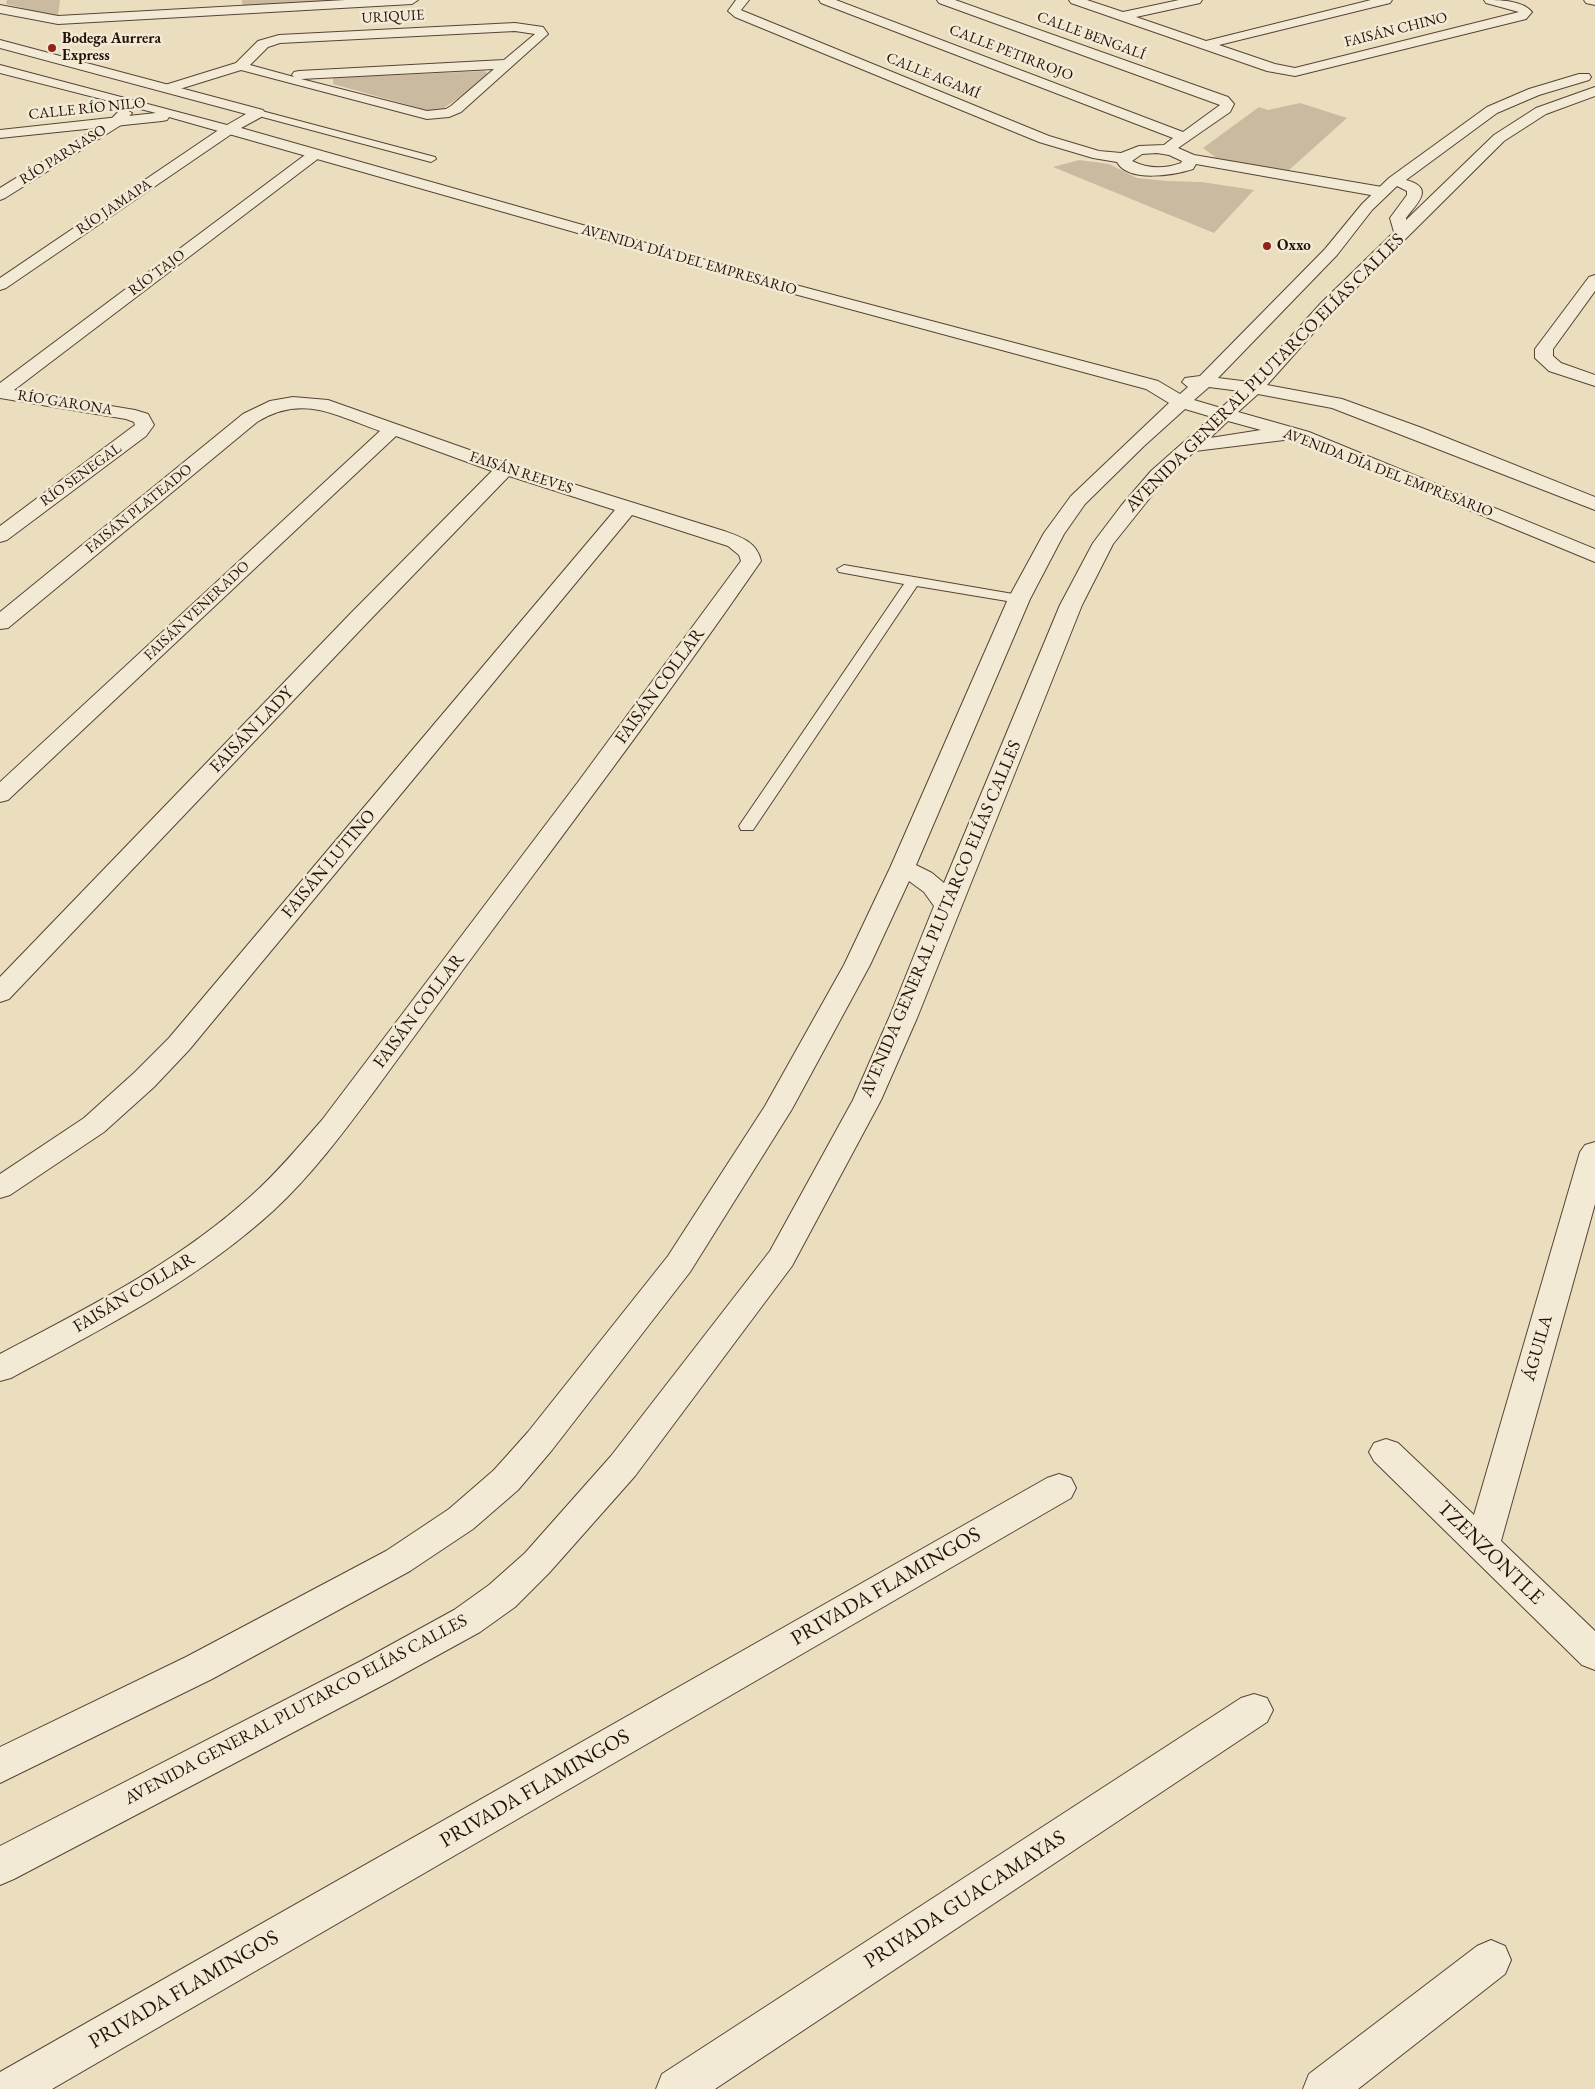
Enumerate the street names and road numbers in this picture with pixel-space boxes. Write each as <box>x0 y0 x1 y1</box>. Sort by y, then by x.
street label: URIQUIE <box>361 6 425 28</box>
street label: CALLE BENGALÍ <box>1034 8 1148 64</box>
street label: FAISÁN CHINO <box>1343 9 1449 51</box>
street label: CALLE PETIRROJO <box>946 21 1076 85</box>
street label: CALLE AGAMÍ <box>883 49 983 103</box>
street label: CALLE RÍO NILO <box>28 94 146 124</box>
street label: RÍO PARNASO <box>16 121 110 189</box>
street label: RÍO JAMAPA <box>73 175 155 239</box>
street label: AVENIDA DÍA DEL EMPRESARIO <box>579 221 799 299</box>
street label: AVENIDA GENERAL PLUTARCO ELÍAS CALLES <box>1121 229 1409 517</box>
street label: RÍO TAJO <box>125 246 189 300</box>
street label: RÍO GARONA <box>16 387 114 419</box>
street label: AVENIDA DÍA DEL EMPRESARIO <box>1281 425 1495 521</box>
street label: RÍO SENEGAL <box>37 439 125 511</box>
street label: FAISÁN REEVES <box>467 448 575 498</box>
street label: FAISÁN PLATEADO <box>82 460 196 558</box>
street label: FAISÁN VENERADO <box>141 558 253 664</box>
street label: FAISÁN COLLAR <box>611 624 709 748</box>
street label: FAISÁN LADY <box>205 682 299 778</box>
street label: AVENIDA GENERAL PLUTARCO ELÍAS CALLES <box>856 738 1026 1100</box>
street label: FAISÁN LUTINO <box>277 805 381 923</box>
street label: FAISÁN COLLAR <box>369 949 469 1073</box>
street label: FAISÁN COLLAR <box>69 1248 199 1338</box>
street label: ÁGUILA <box>1518 1313 1558 1383</box>
street label: TZENZONTLE <box>1431 1496 1549 1610</box>
street label: PRIVADA FLAMINGOS <box>787 1522 985 1652</box>
street label: AVENIDA GENERAL PLUTARCO ELÍAS CALLES <box>121 1610 471 1810</box>
street label: PRIVADA FLAMINGOS <box>436 1724 634 1854</box>
street label: PRIVADA GUACAMAYAS <box>860 1825 1070 1975</box>
street label: PRIVADA FLAMINGOS <box>85 1925 283 2055</box>

